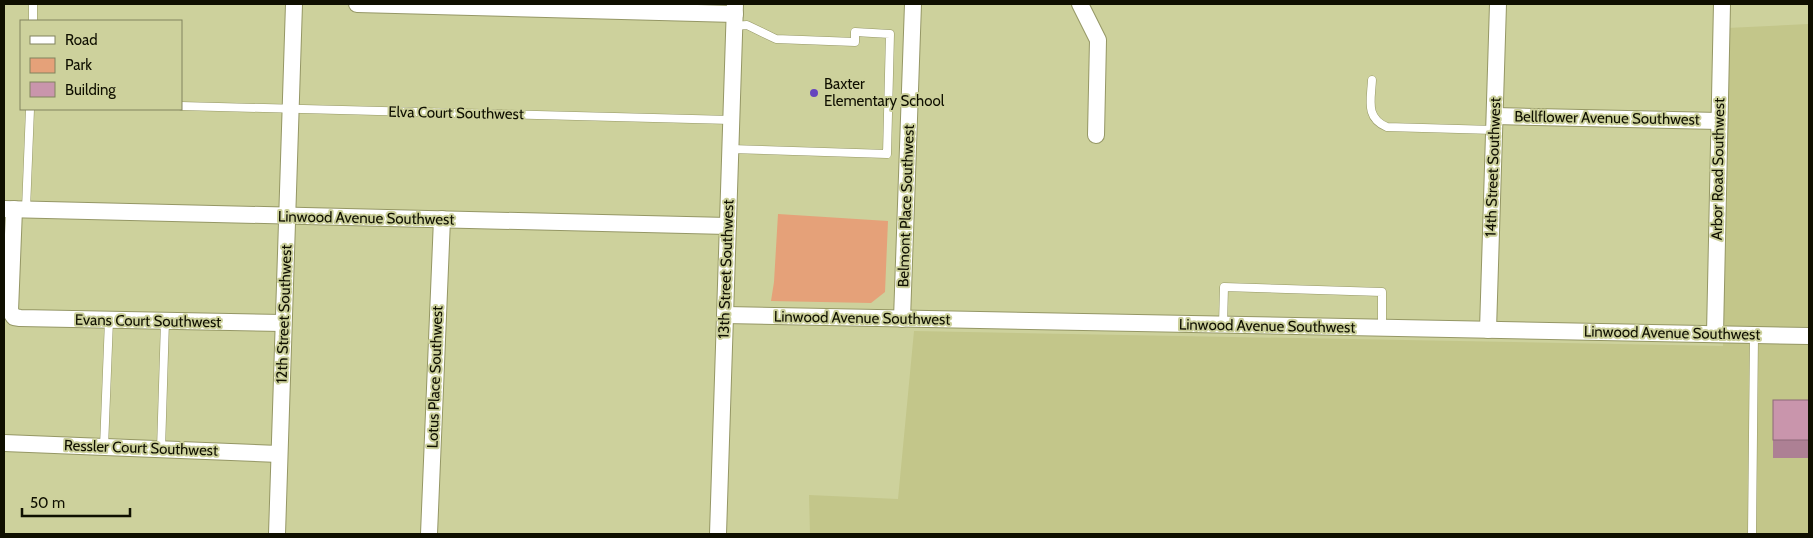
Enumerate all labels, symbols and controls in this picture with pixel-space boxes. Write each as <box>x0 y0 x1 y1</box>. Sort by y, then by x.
legend <box>20 20 182 110</box>
text: Road <box>65 31 98 49</box>
text: Park <box>65 56 92 74</box>
place label: Baxter Elementary School <box>824 75 945 110</box>
text: Building <box>65 81 116 99</box>
marker: Baxter Elementary School <box>808 87 820 99</box>
street label: 14th Street Southwest <box>1482 97 1504 237</box>
street label: Arbor Road Southwest <box>1708 98 1728 240</box>
street label: Elva Court Southwest <box>388 103 524 123</box>
street label: Bellflower Avenue Southwest <box>1514 107 1700 129</box>
street label: Belmont Place Southwest <box>894 124 918 288</box>
street label: 13th Street Southwest <box>715 199 737 339</box>
street label: Linwood Avenue Southwest <box>278 207 454 229</box>
street label: 12th Street Southwest <box>273 244 295 384</box>
street label: Lotus Place Southwest <box>424 305 446 449</box>
street label: Linwood Avenue Southwest <box>774 307 950 329</box>
street label: Evans Court Southwest <box>75 311 221 331</box>
street label: Linwood Avenue Southwest <box>1179 315 1355 337</box>
street label: Linwood Avenue Southwest <box>1584 322 1760 344</box>
street label: Ressler Court Southwest <box>64 436 218 460</box>
scale bar <box>22 486 130 518</box>
text: 50 m <box>30 494 65 512</box>

